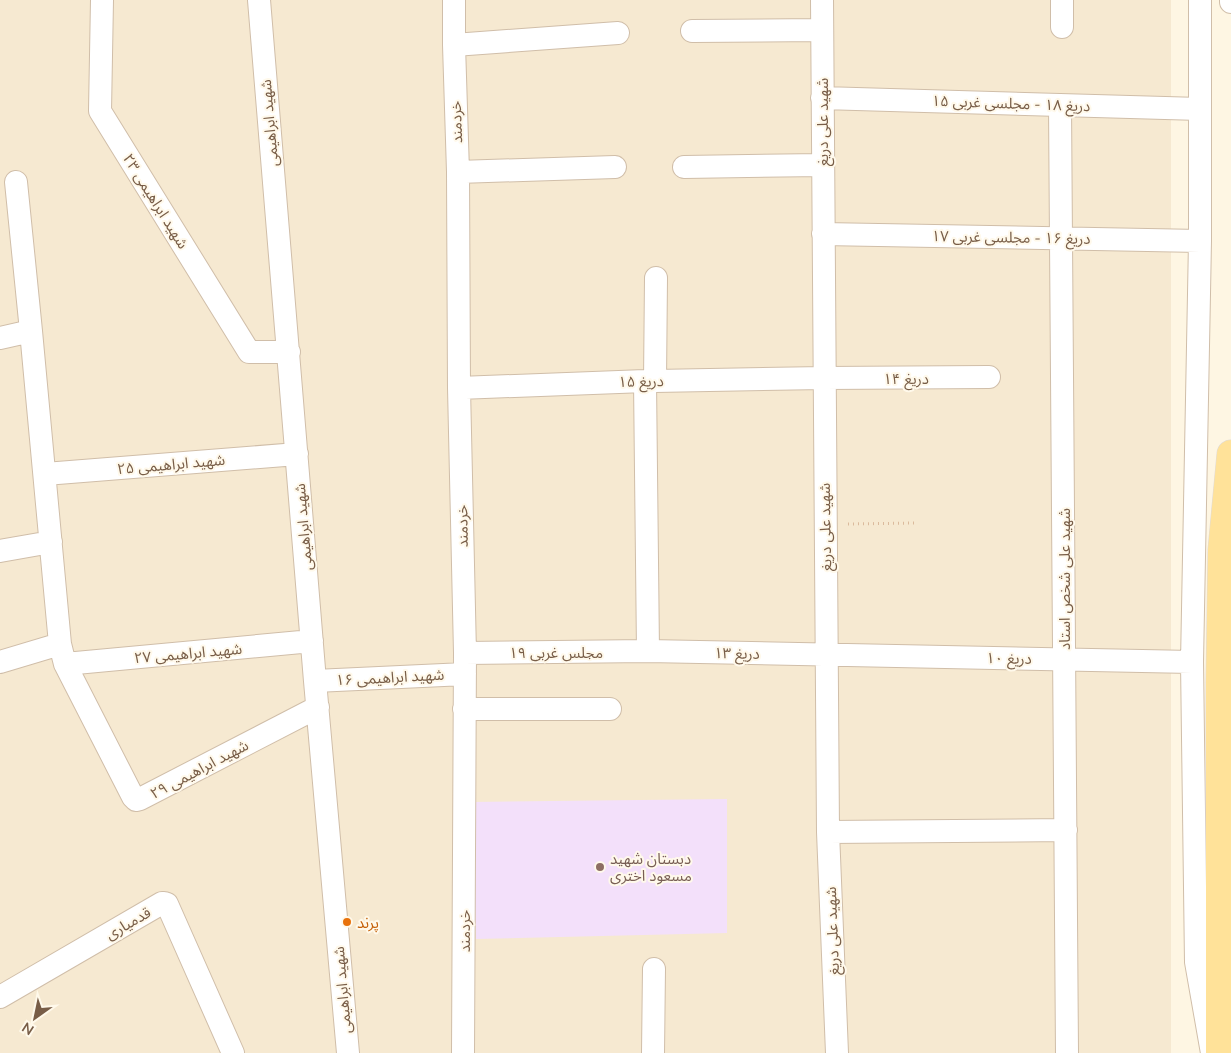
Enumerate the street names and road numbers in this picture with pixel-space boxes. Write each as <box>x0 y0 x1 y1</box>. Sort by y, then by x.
street label: شهید ابراهیمی <box>256 78 282 167</box>
street label: شهید علی دریغ <box>813 78 835 166</box>
street label: دریغ ۱۸ - مجلسی غربی ۱۵ <box>931 91 1091 118</box>
street label: خردمند <box>446 100 466 144</box>
street label: شهید ابراهیمی ۲۳ <box>119 150 193 252</box>
street label: دریغ ۱۶ - مجلسی غربی ۱۷ <box>931 226 1091 251</box>
street label: دریغ ۱۴ <box>883 369 929 391</box>
street label: دریغ ۱۵ <box>618 371 664 394</box>
street label: شهید ابراهیمی ۲۵ <box>116 450 226 478</box>
street label: شهید ابراهیمی <box>290 482 316 571</box>
street label: شهید علی دریغ <box>815 482 838 571</box>
street label: خردمند <box>452 504 472 547</box>
street label: شهید علی شخص استاد <box>1055 508 1074 650</box>
street label: شهید ابراهیمی ۲۷ <box>133 639 243 667</box>
street label: مجلس غربی ۱۹ <box>509 643 603 662</box>
street label: دریغ ۱۳ <box>714 643 760 666</box>
street label: دریغ ۱۰ <box>986 648 1032 671</box>
street label: شهید ابراهیمی ۱۶ <box>335 665 445 689</box>
street label: شهید ابراهیمی ۲۹ <box>147 735 252 803</box>
street label: شهید علی دریغ <box>821 886 846 976</box>
street label: قدمیاری <box>102 902 154 944</box>
street label: خردمند <box>455 910 474 952</box>
street label: شهید ابراهیمی <box>329 945 355 1034</box>

